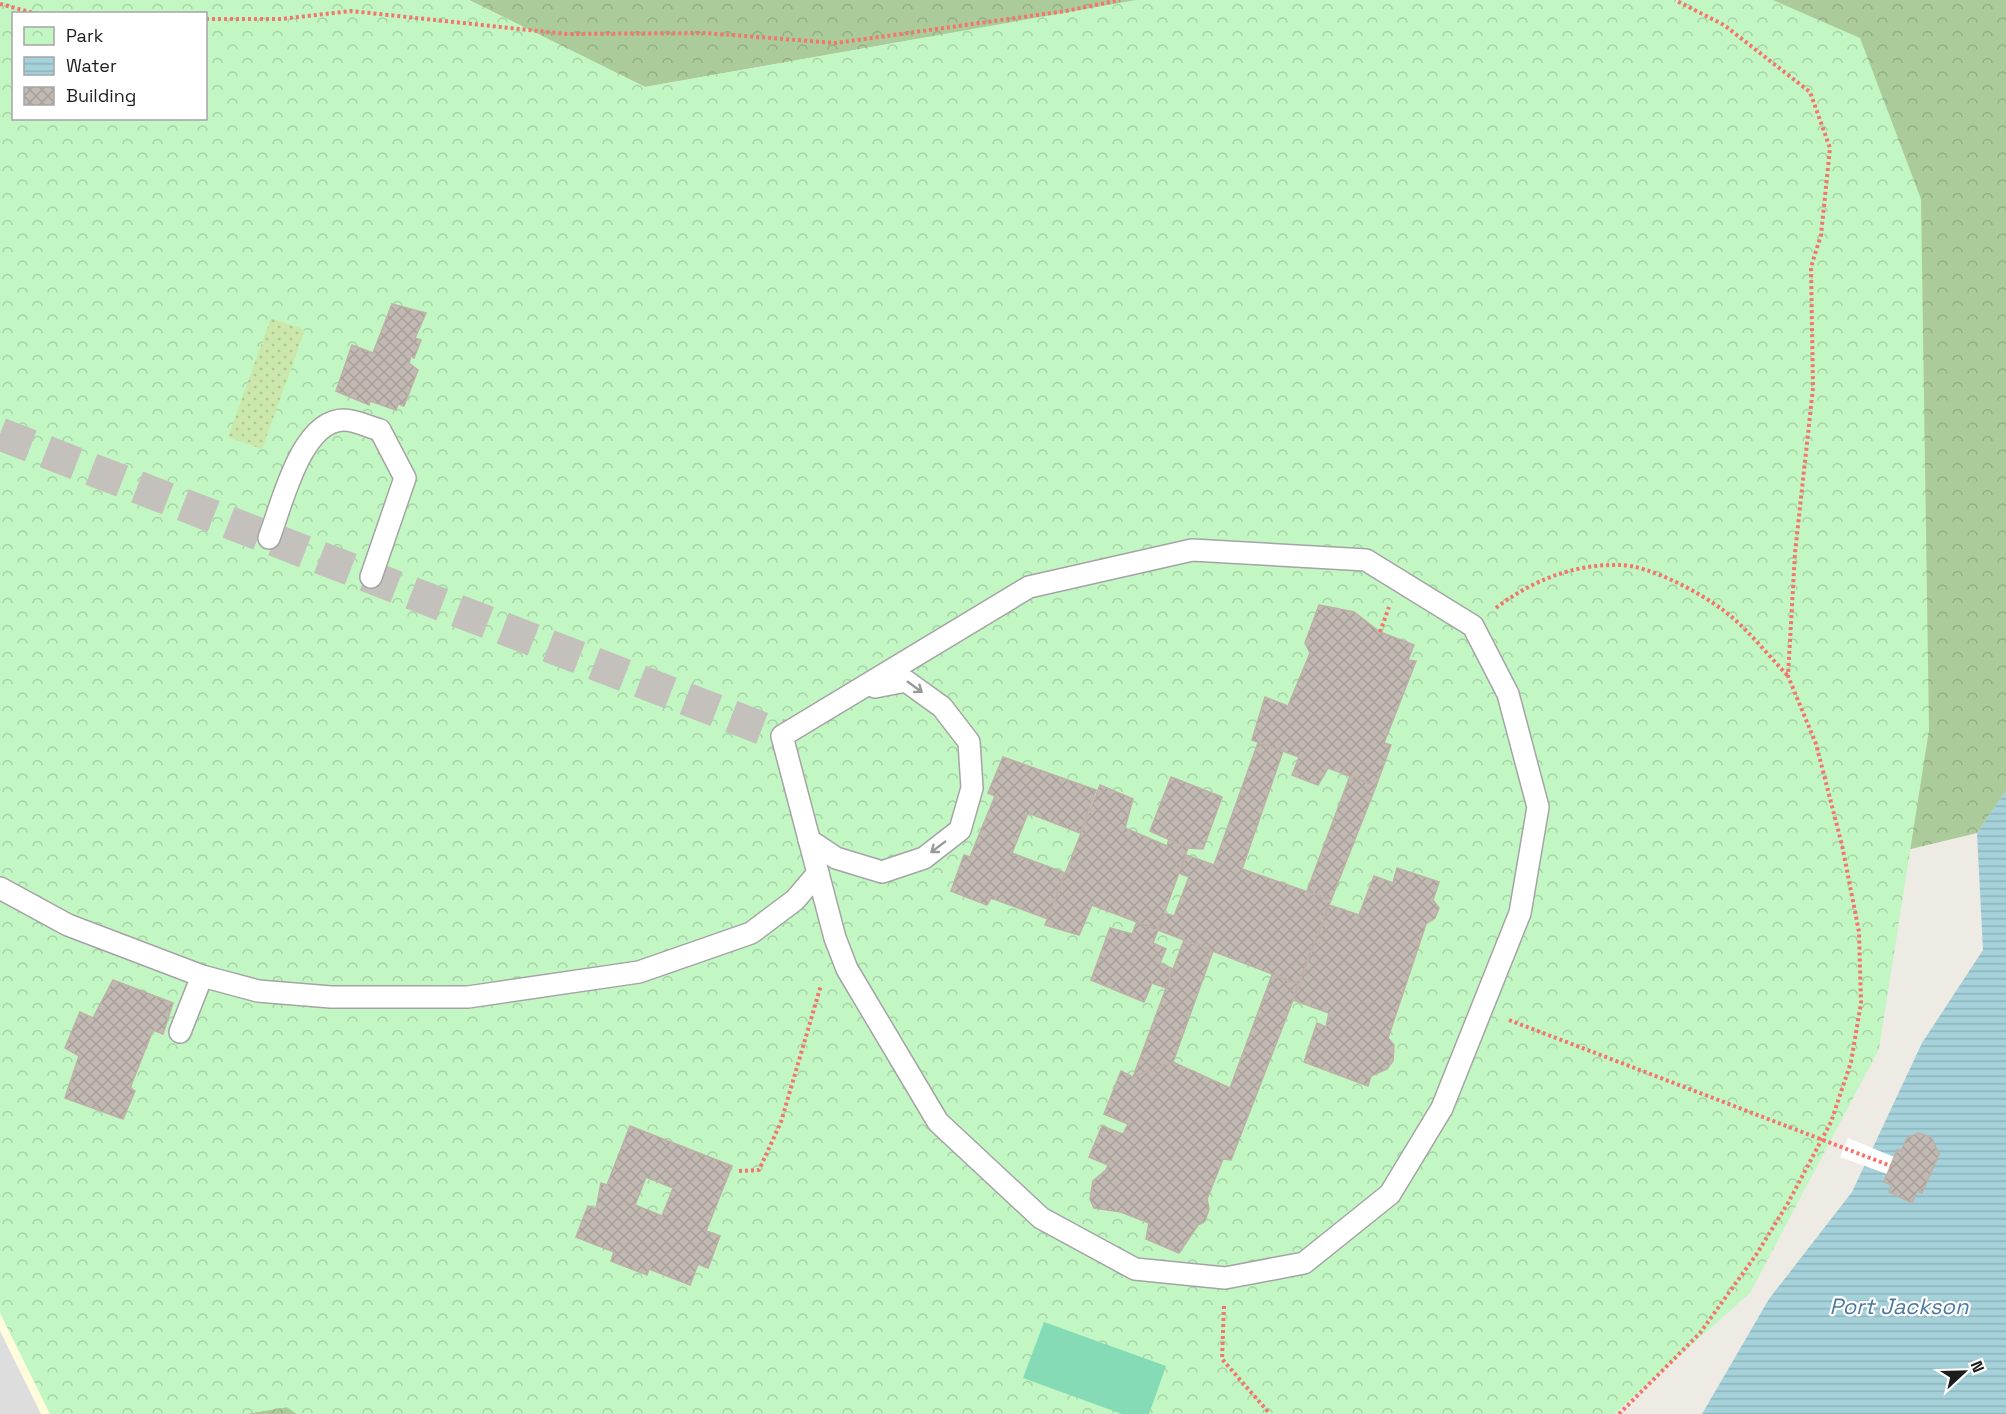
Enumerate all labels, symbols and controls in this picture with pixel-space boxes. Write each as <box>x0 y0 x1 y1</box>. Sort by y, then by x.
legend <box>12 12 207 120</box>
text: Park <box>66 24 104 47</box>
text: Water <box>66 54 117 77</box>
text: Building <box>66 84 136 107</box>
one-way arrow <box>906 681 922 694</box>
one-way arrow <box>931 841 947 853</box>
water label: Port Jackson <box>1830 1292 1969 1320</box>
north arrow <box>1934 1342 1994 1402</box>
text: N <box>1966 1358 1989 1375</box>

